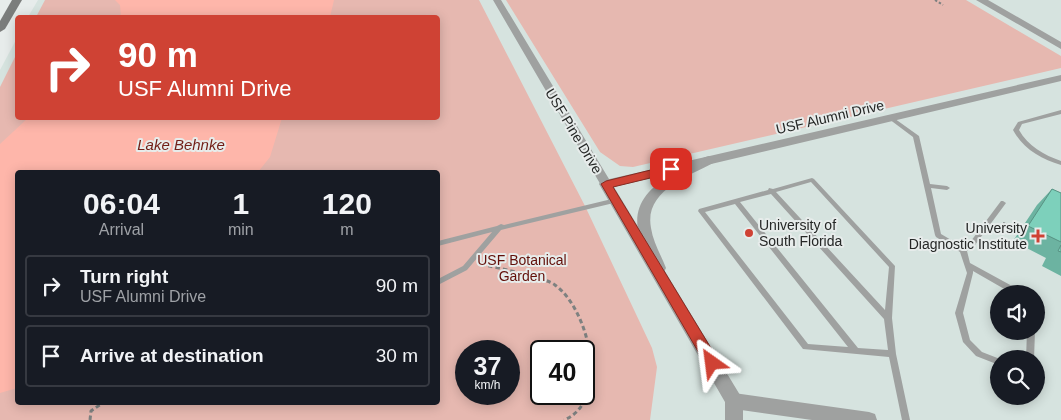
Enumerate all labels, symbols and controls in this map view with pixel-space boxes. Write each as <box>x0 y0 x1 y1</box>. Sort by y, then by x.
icon: right <box>35 35 100 100</box>
text: 90 m <box>118 35 198 74</box>
text: USF Alumni Drive <box>118 76 292 101</box>
street label: USF Pine Drive <box>542 86 606 177</box>
street label: USF Alumni Drive <box>774 97 886 137</box>
water label: Lake Behnke <box>137 136 225 153</box>
pin <box>650 148 692 190</box>
icon: arrive <box>657 155 685 183</box>
text: 06:04 <box>83 187 160 220</box>
text: 1 <box>232 187 249 220</box>
text: 120 <box>322 187 372 220</box>
place label: University of South Florida <box>759 217 842 249</box>
place label: University Diagnostic Institute <box>909 220 1027 252</box>
text: Arrival <box>99 221 144 238</box>
text: min <box>228 221 254 238</box>
text: m <box>340 221 353 238</box>
marker: University of South Florida <box>743 227 755 239</box>
marker: University Diagnostic Institute <box>1031 229 1045 243</box>
park label: USF Botanical Garden <box>477 252 567 284</box>
text: Turn right <box>80 266 168 287</box>
icon: right <box>37 272 65 300</box>
text: 90 m <box>376 275 418 296</box>
map controls <box>990 285 1045 405</box>
button: sound <box>990 285 1045 340</box>
text: USF Alumni Drive <box>80 288 206 305</box>
position arrow <box>685 336 737 388</box>
speed limit sign: 40 <box>530 340 595 405</box>
icon: arrive <box>37 342 65 370</box>
text: Arrive at destination <box>80 345 264 366</box>
text: 30 m <box>376 345 418 366</box>
button: search <box>990 350 1045 405</box>
text: 37 <box>474 352 501 380</box>
text: km/h <box>474 378 501 392</box>

